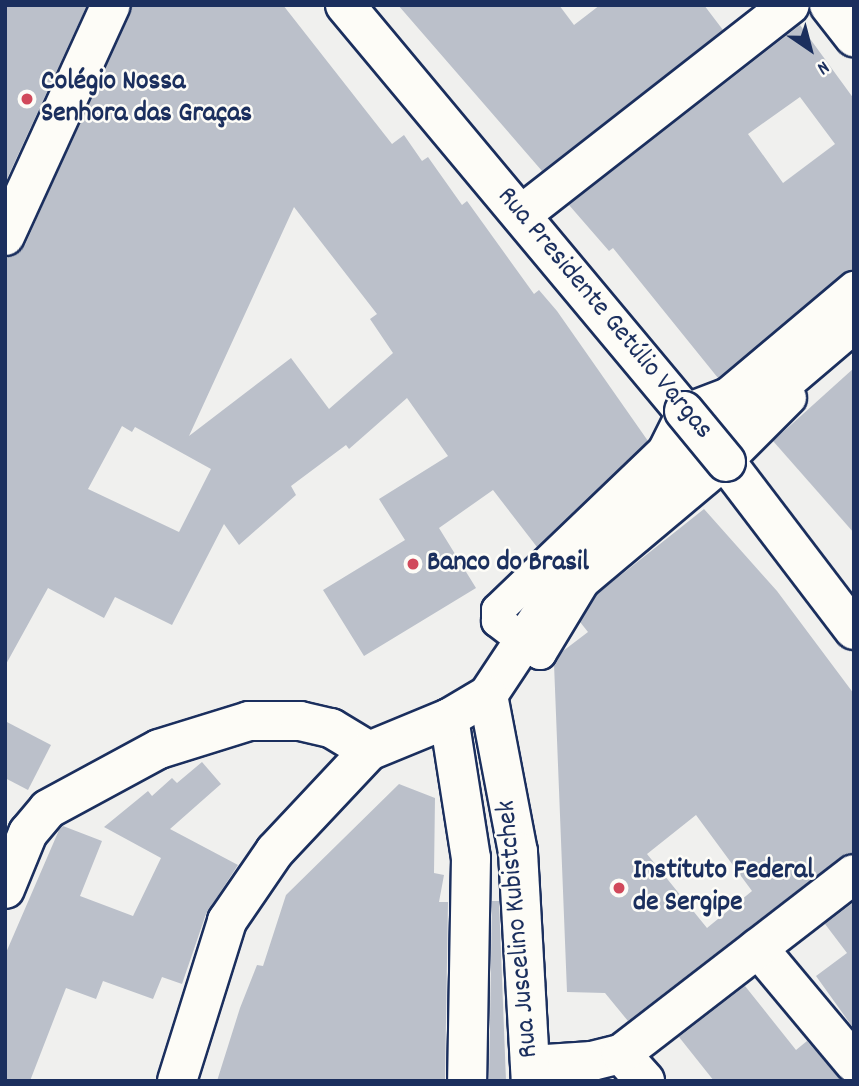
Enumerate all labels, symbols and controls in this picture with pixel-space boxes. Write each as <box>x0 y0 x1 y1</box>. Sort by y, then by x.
north arrow <box>775 14 845 84</box>
text: N <box>811 53 834 80</box>
place label: Colégio Nossa Senhora das Graças <box>41 66 252 132</box>
marker: Colégio Nossa Senhora das Graças <box>19 91 35 107</box>
street label: Rua Presidente Getúlio Vargas <box>489 181 719 447</box>
place label: Banco do Brasil <box>427 547 589 581</box>
marker: Banco do Brasil <box>405 556 421 572</box>
street label: Rua Juscelino Kubistchek <box>491 799 547 1059</box>
place label: Instituto Federal de Sergipe <box>633 855 814 921</box>
marker: Instituto Federal de Sergipe <box>611 880 627 896</box>

